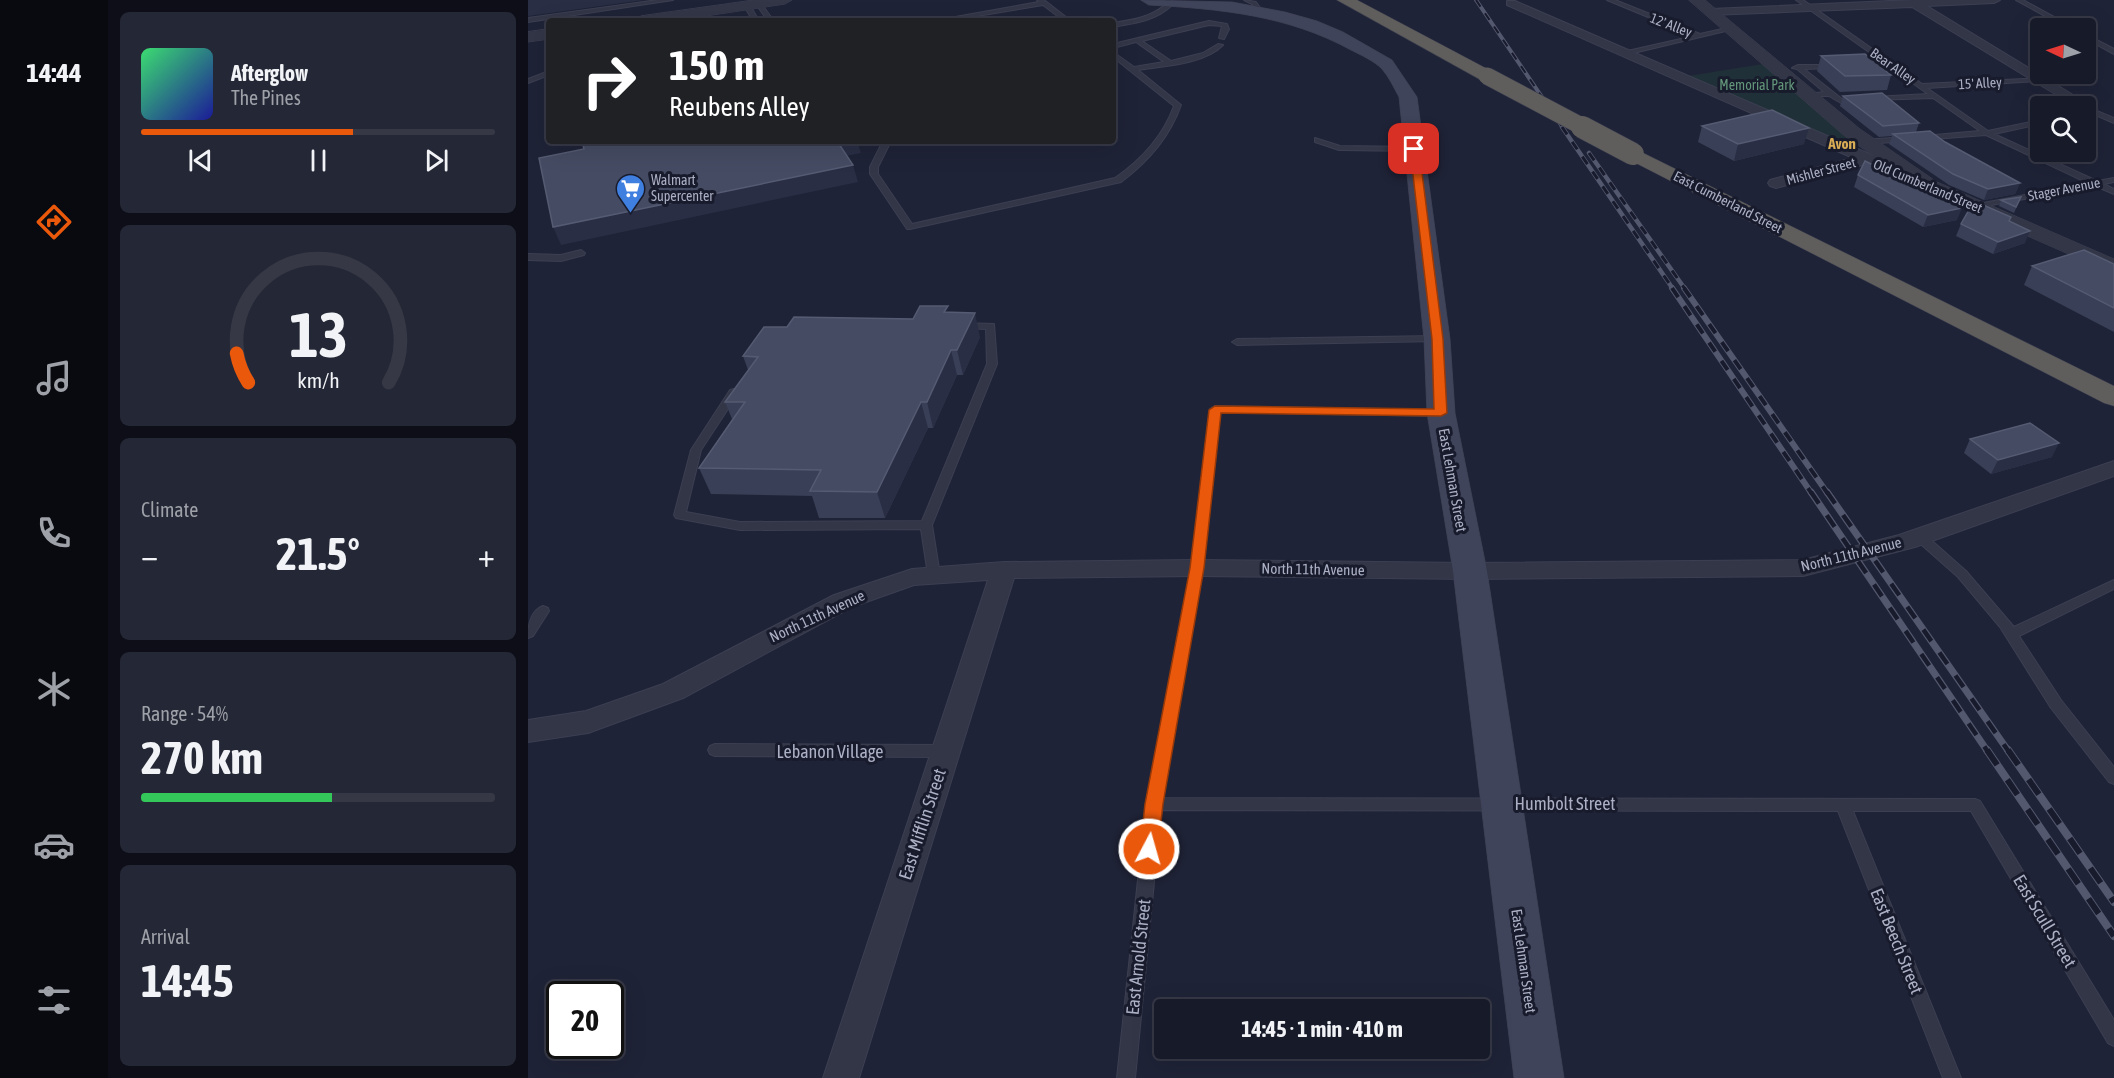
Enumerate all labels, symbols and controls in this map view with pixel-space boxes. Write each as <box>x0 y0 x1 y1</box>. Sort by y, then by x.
street label: 12' Alley <box>1648 10 1694 40</box>
north arrow <box>2030 18 2096 84</box>
map controls <box>2030 18 2096 162</box>
text: 150 m <box>669 41 764 89</box>
icon: right <box>570 42 648 120</box>
street label: Bear Alley <box>1867 45 1919 88</box>
text: 14:44 <box>26 57 82 88</box>
text: Afterglow <box>231 60 308 86</box>
street label: 15' Alley <box>1958 74 2002 92</box>
park label: Memorial Park <box>1719 77 1795 93</box>
text: The Pines <box>231 86 301 109</box>
text: Reubens Alley <box>669 91 810 122</box>
button: search <box>2030 96 2096 162</box>
pin <box>1388 123 1439 174</box>
icon: arrive <box>1397 132 1430 165</box>
district label: Avon <box>1827 135 1856 152</box>
icon: previous <box>184 144 217 177</box>
icon: pause <box>302 144 335 177</box>
icon: next <box>420 144 453 177</box>
street label: Mishler Street <box>1785 154 1857 188</box>
street label: Old Cumberland Street <box>1871 156 1985 216</box>
street label: East Cumberland Street <box>1671 168 1785 236</box>
supermarket icon: Walmart Supercenter <box>614 172 646 214</box>
place label: Walmart Supercenter <box>651 172 714 204</box>
street label: Stager Avenue <box>2026 174 2102 204</box>
icon: directions <box>33 201 75 243</box>
text: 13 <box>289 299 347 370</box>
icon: music <box>33 357 75 399</box>
text: km/h <box>297 368 339 393</box>
street label: East Lehman Street <box>1436 427 1470 533</box>
text: Climate <box>141 498 198 521</box>
icon: phone <box>33 512 75 554</box>
text: 21.5° <box>276 528 360 580</box>
street label: North 11th Avenue <box>1799 533 1903 575</box>
text: − <box>141 536 158 574</box>
text: + <box>478 536 495 574</box>
street label: North 11th Avenue <box>1261 560 1365 578</box>
street label: North 11th Avenue <box>767 586 867 645</box>
icon: climate <box>33 668 75 710</box>
text: Range · 54% <box>141 702 228 725</box>
text: 270 km <box>141 732 263 784</box>
street label: Lebanon Village <box>777 741 883 762</box>
street label: East Mifflin Street <box>894 766 950 882</box>
street label: Humbolt Street <box>1514 793 1616 814</box>
position arrow <box>1117 817 1181 881</box>
icon: car <box>33 824 75 866</box>
street label: East Scull Street <box>2009 871 2081 971</box>
street label: East Beech Street <box>1866 885 1928 997</box>
street label: East Arnold Street <box>1121 898 1155 1016</box>
street label: East Lehman Street <box>1508 908 1540 1014</box>
text: Arrival <box>141 925 190 948</box>
text: 14:45 <box>141 955 234 1007</box>
icon: filters <box>33 979 75 1021</box>
speed limit sign: 20 <box>546 981 624 1059</box>
text: 14:45 · 1 min · 410 m <box>1241 1016 1403 1042</box>

